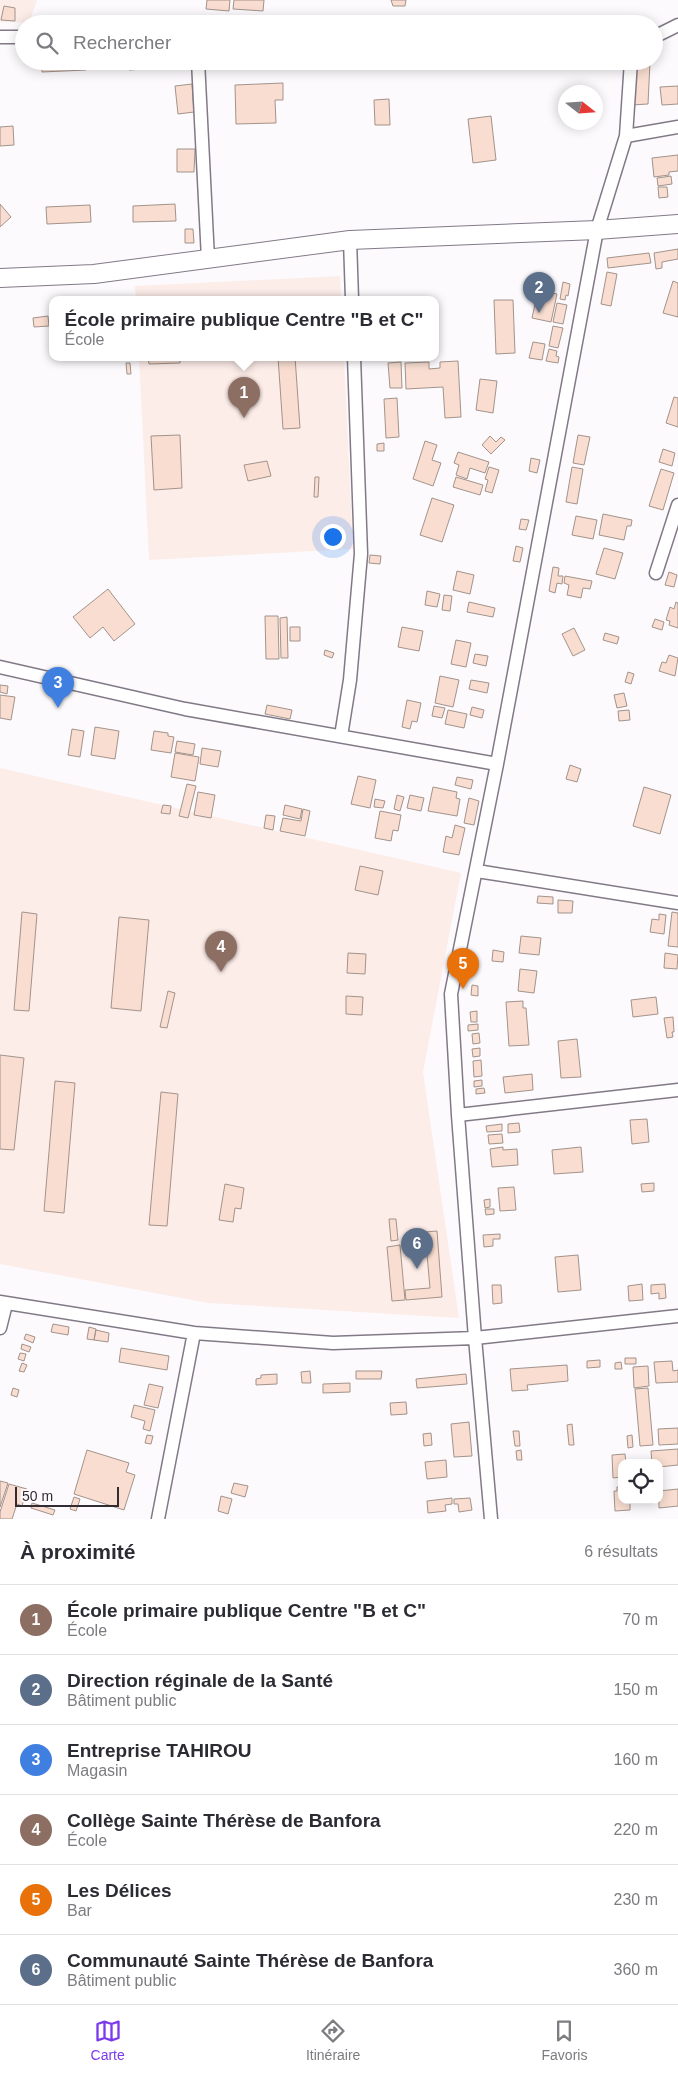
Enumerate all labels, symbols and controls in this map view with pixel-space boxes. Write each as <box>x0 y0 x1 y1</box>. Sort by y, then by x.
search box <box>15 15 663 70</box>
icon: search <box>33 29 61 57</box>
text: Rechercher <box>73 32 171 53</box>
north arrow <box>558 85 603 130</box>
pin: 2 <box>523 272 555 313</box>
popup <box>49 296 439 361</box>
text: École primaire publique Centre "B et C" <box>64 309 424 330</box>
text: École <box>64 331 105 348</box>
pin: 1 <box>228 377 260 418</box>
your location <box>320 524 346 550</box>
pin: 3 <box>42 667 74 708</box>
pin: 4 <box>205 931 237 972</box>
pin: 5 <box>447 948 479 989</box>
pin: 6 <box>401 1228 433 1269</box>
map controls <box>618 1459 663 1504</box>
button: locate <box>618 1459 663 1504</box>
scale bar <box>15 1484 119 1507</box>
text: 50 m <box>22 1488 53 1504</box>
text: À proximité <box>20 1540 136 1563</box>
text: 6 résultats <box>584 1543 658 1560</box>
text: École primaire publique Centre "B et C" <box>67 1600 426 1621</box>
text: 1 <box>32 1611 40 1628</box>
text: 70 m <box>622 1611 658 1628</box>
text: École <box>67 1622 107 1639</box>
text: Direction réginale de la Santé <box>67 1670 333 1691</box>
text: 2 <box>32 1681 40 1698</box>
text: 150 m <box>614 1681 658 1698</box>
text: Bâtiment public <box>67 1692 176 1709</box>
text: Entreprise TAHIROU <box>67 1740 251 1761</box>
text: 3 <box>32 1751 40 1768</box>
text: 160 m <box>614 1751 658 1768</box>
text: Magasin <box>67 1762 127 1779</box>
text: Collège Sainte Thérèse de Banfora <box>67 1810 381 1831</box>
text: 4 <box>32 1821 40 1838</box>
text: 220 m <box>614 1821 658 1838</box>
text: École <box>67 1832 107 1849</box>
text: Les Délices <box>67 1880 172 1901</box>
text: 5 <box>32 1891 40 1908</box>
text: 230 m <box>614 1891 658 1908</box>
text: Bar <box>67 1902 92 1919</box>
text: Communauté Sainte Thérèse de Banfora <box>67 1950 433 1971</box>
text: 6 <box>32 1961 40 1978</box>
text: 360 m <box>614 1961 658 1978</box>
text: Bâtiment public <box>67 1972 176 1989</box>
tab: Carte <box>91 2017 125 2063</box>
tab: Itinéraire <box>306 2017 360 2063</box>
tab: Favoris <box>542 2017 587 2063</box>

